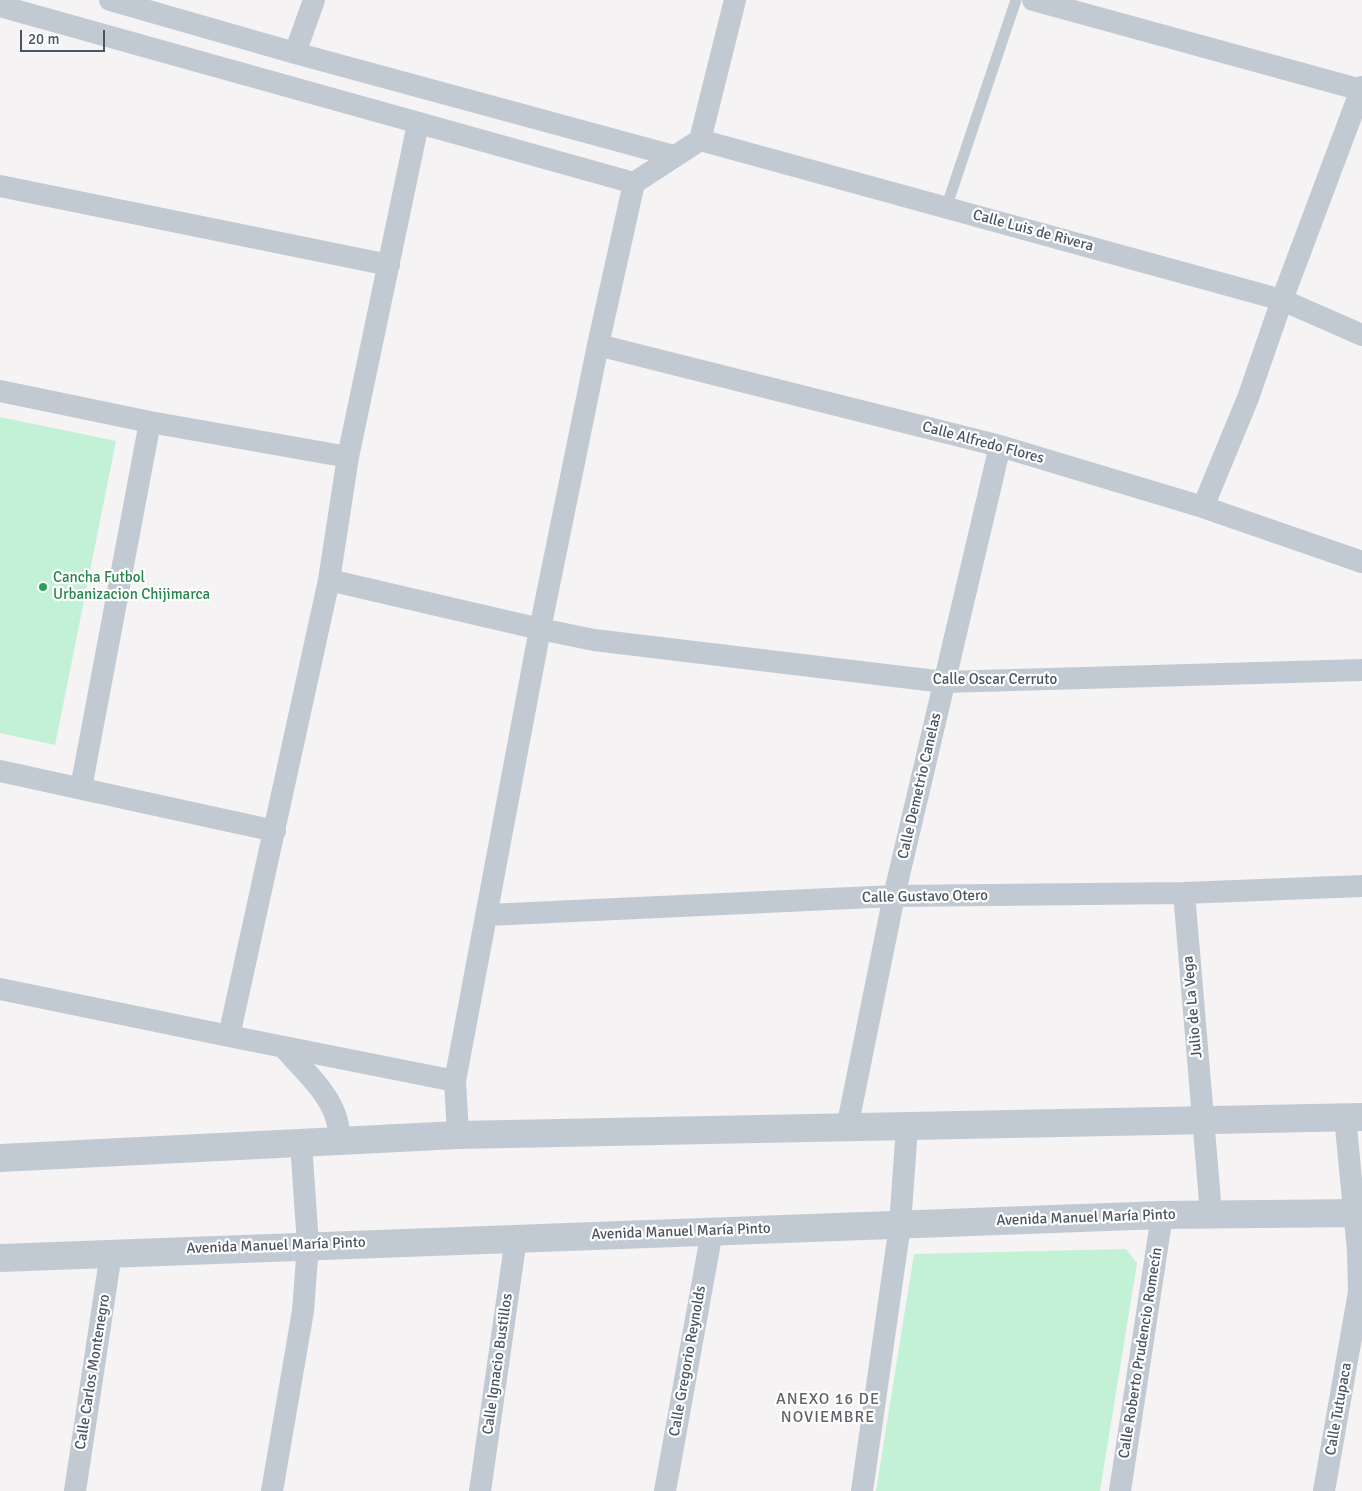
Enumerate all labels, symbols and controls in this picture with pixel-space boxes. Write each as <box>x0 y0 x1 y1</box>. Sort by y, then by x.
scale bar <box>22 20 108 52</box>
text: 20 m <box>28 30 59 48</box>
street label: Calle Luis de Rivera <box>971 206 1095 256</box>
street label: Calle Alfredo Flores <box>920 418 1046 468</box>
place label: Cancha Futbol Urbanizacion Chijimarca <box>53 569 210 604</box>
marker: Cancha Futbol Urbanizacion Chijimarca <box>37 581 49 593</box>
street label: Calle Oscar Cerruto <box>933 671 1057 689</box>
street label: Calle Demetrio Canelas <box>894 711 946 861</box>
street label: Calle Gustavo Otero <box>862 887 988 907</box>
street label: Julio de La Vega <box>1180 955 1206 1059</box>
street label: Avenida Manuel María Pinto <box>996 1206 1176 1230</box>
street label: Avenida Manuel María Pinto <box>591 1220 771 1244</box>
street label: Avenida Manuel María Pinto <box>186 1234 366 1258</box>
street label: Calle Roberto Prudencio Romecín <box>1115 1246 1167 1460</box>
street label: Calle Gregorio Reynolds <box>666 1284 710 1438</box>
street label: Calle Ignacio Bustillos <box>479 1292 517 1436</box>
street label: Calle Carlos Montenegro <box>72 1293 114 1451</box>
street label: Calle Tutupaca <box>1322 1361 1356 1457</box>
district label: ANEXO 16 DE NOVIEMBRE <box>775 1390 881 1428</box>

